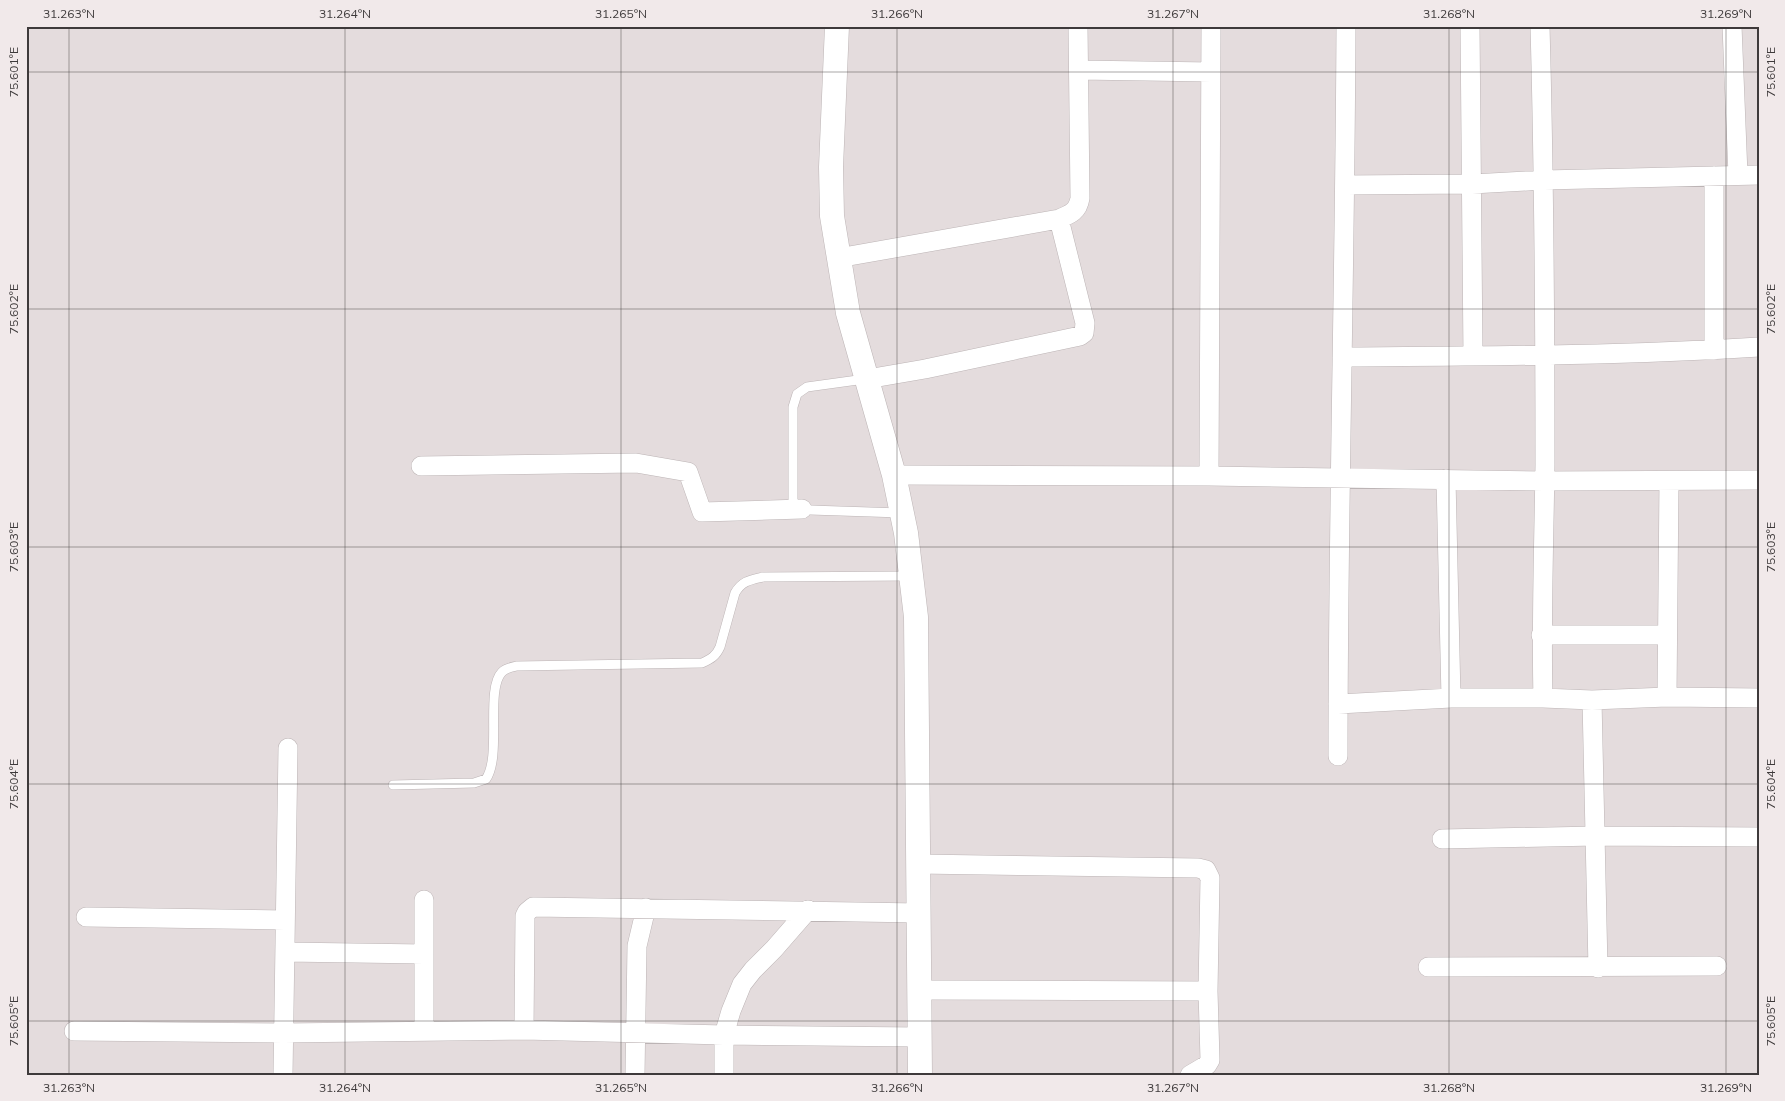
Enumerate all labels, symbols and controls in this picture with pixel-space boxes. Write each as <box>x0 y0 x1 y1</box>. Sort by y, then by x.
text: 31.263°N <box>43 6 95 21</box>
text: 31.264°N <box>319 6 371 21</box>
text: 31.265°N <box>595 6 647 21</box>
text: 31.266°N <box>871 6 923 21</box>
text: 31.267°N <box>1147 6 1199 21</box>
text: 31.268°N <box>1423 6 1475 21</box>
text: 31.269°N <box>1700 6 1752 21</box>
text: 75.601°E <box>6 47 21 97</box>
text: 75.601°E <box>1763 47 1778 97</box>
text: 75.602°E <box>6 284 21 334</box>
text: 75.602°E <box>1763 284 1778 334</box>
text: 75.603°E <box>6 522 21 572</box>
text: 75.603°E <box>1763 522 1778 572</box>
text: 75.604°E <box>6 759 21 809</box>
text: 75.604°E <box>1763 759 1778 809</box>
text: 75.605°E <box>6 996 21 1046</box>
text: 75.605°E <box>1763 996 1778 1046</box>
text: 31.263°N <box>43 1080 95 1095</box>
text: 31.264°N <box>319 1080 371 1095</box>
text: 31.265°N <box>595 1080 647 1095</box>
text: 31.266°N <box>871 1080 923 1095</box>
text: 31.267°N <box>1147 1080 1199 1095</box>
text: 31.268°N <box>1423 1080 1475 1095</box>
text: 31.269°N <box>1700 1080 1752 1095</box>

